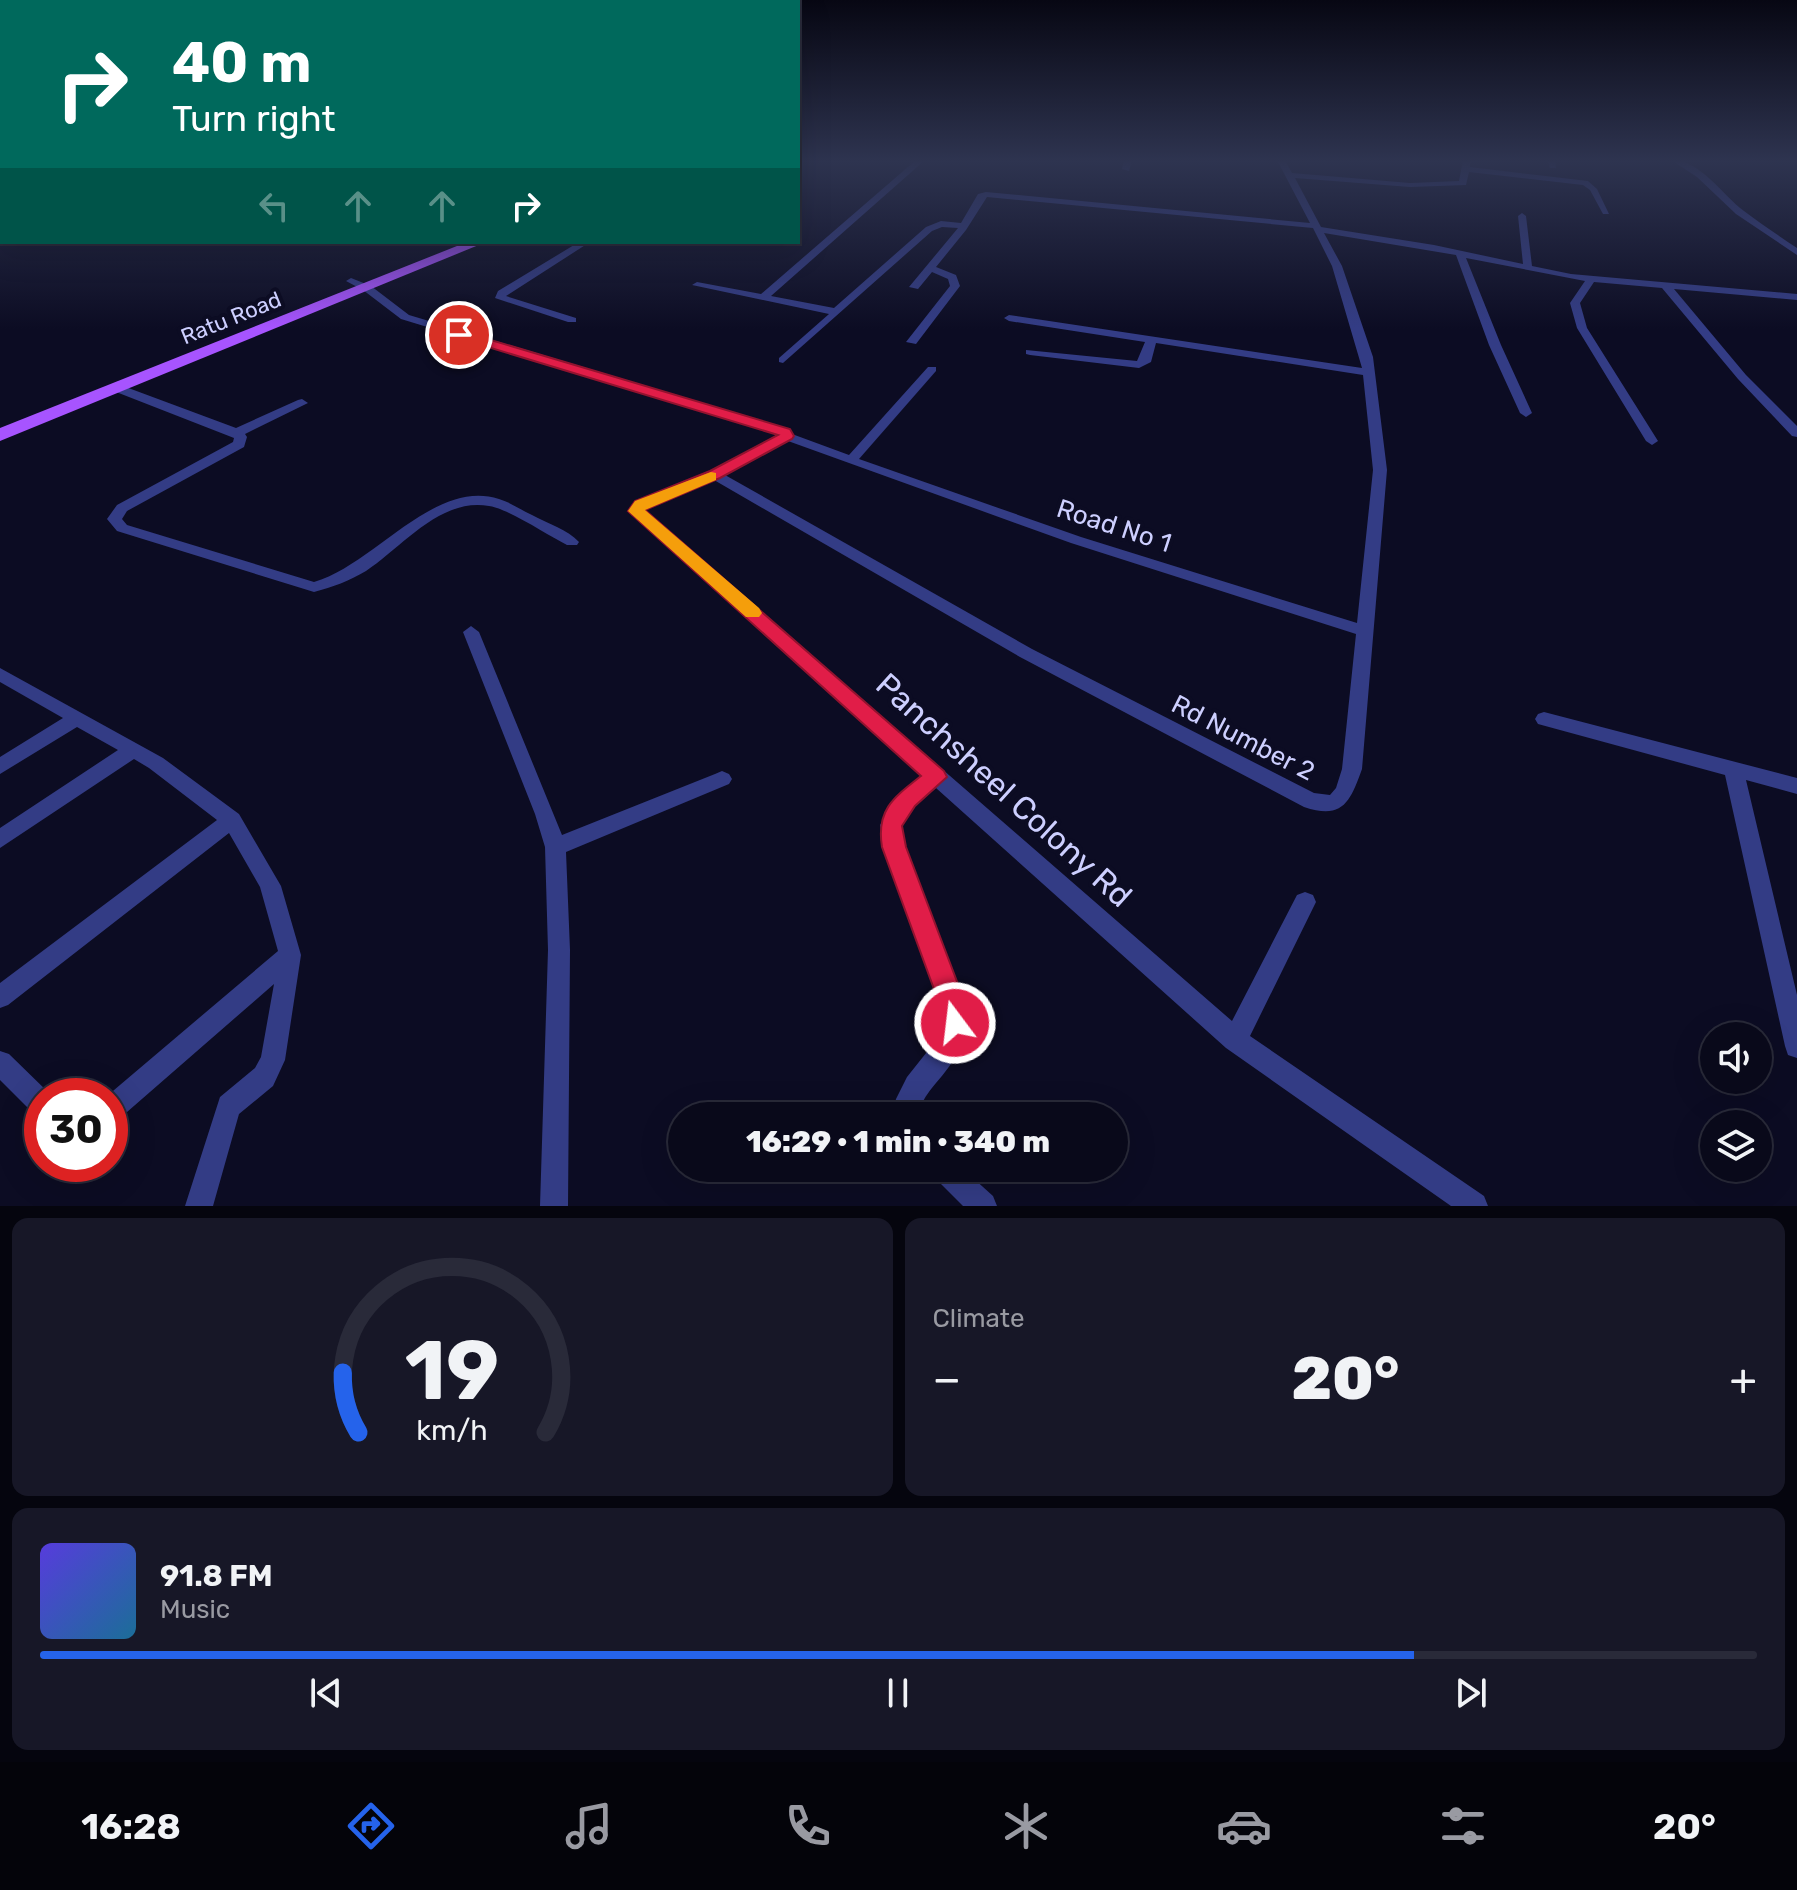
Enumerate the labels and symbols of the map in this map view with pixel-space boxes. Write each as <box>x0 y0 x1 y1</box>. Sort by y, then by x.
street label: Ratu Road <box>177 286 285 350</box>
pin <box>425 301 493 369</box>
street label: Road No 1 <box>1053 493 1175 559</box>
street label: Panchsheel Colony Rd <box>868 665 1140 915</box>
street label: Rd Number 2 <box>1166 689 1320 787</box>
position arrow <box>913 981 997 1065</box>
speed limit sign: 30 <box>24 1078 128 1182</box>

